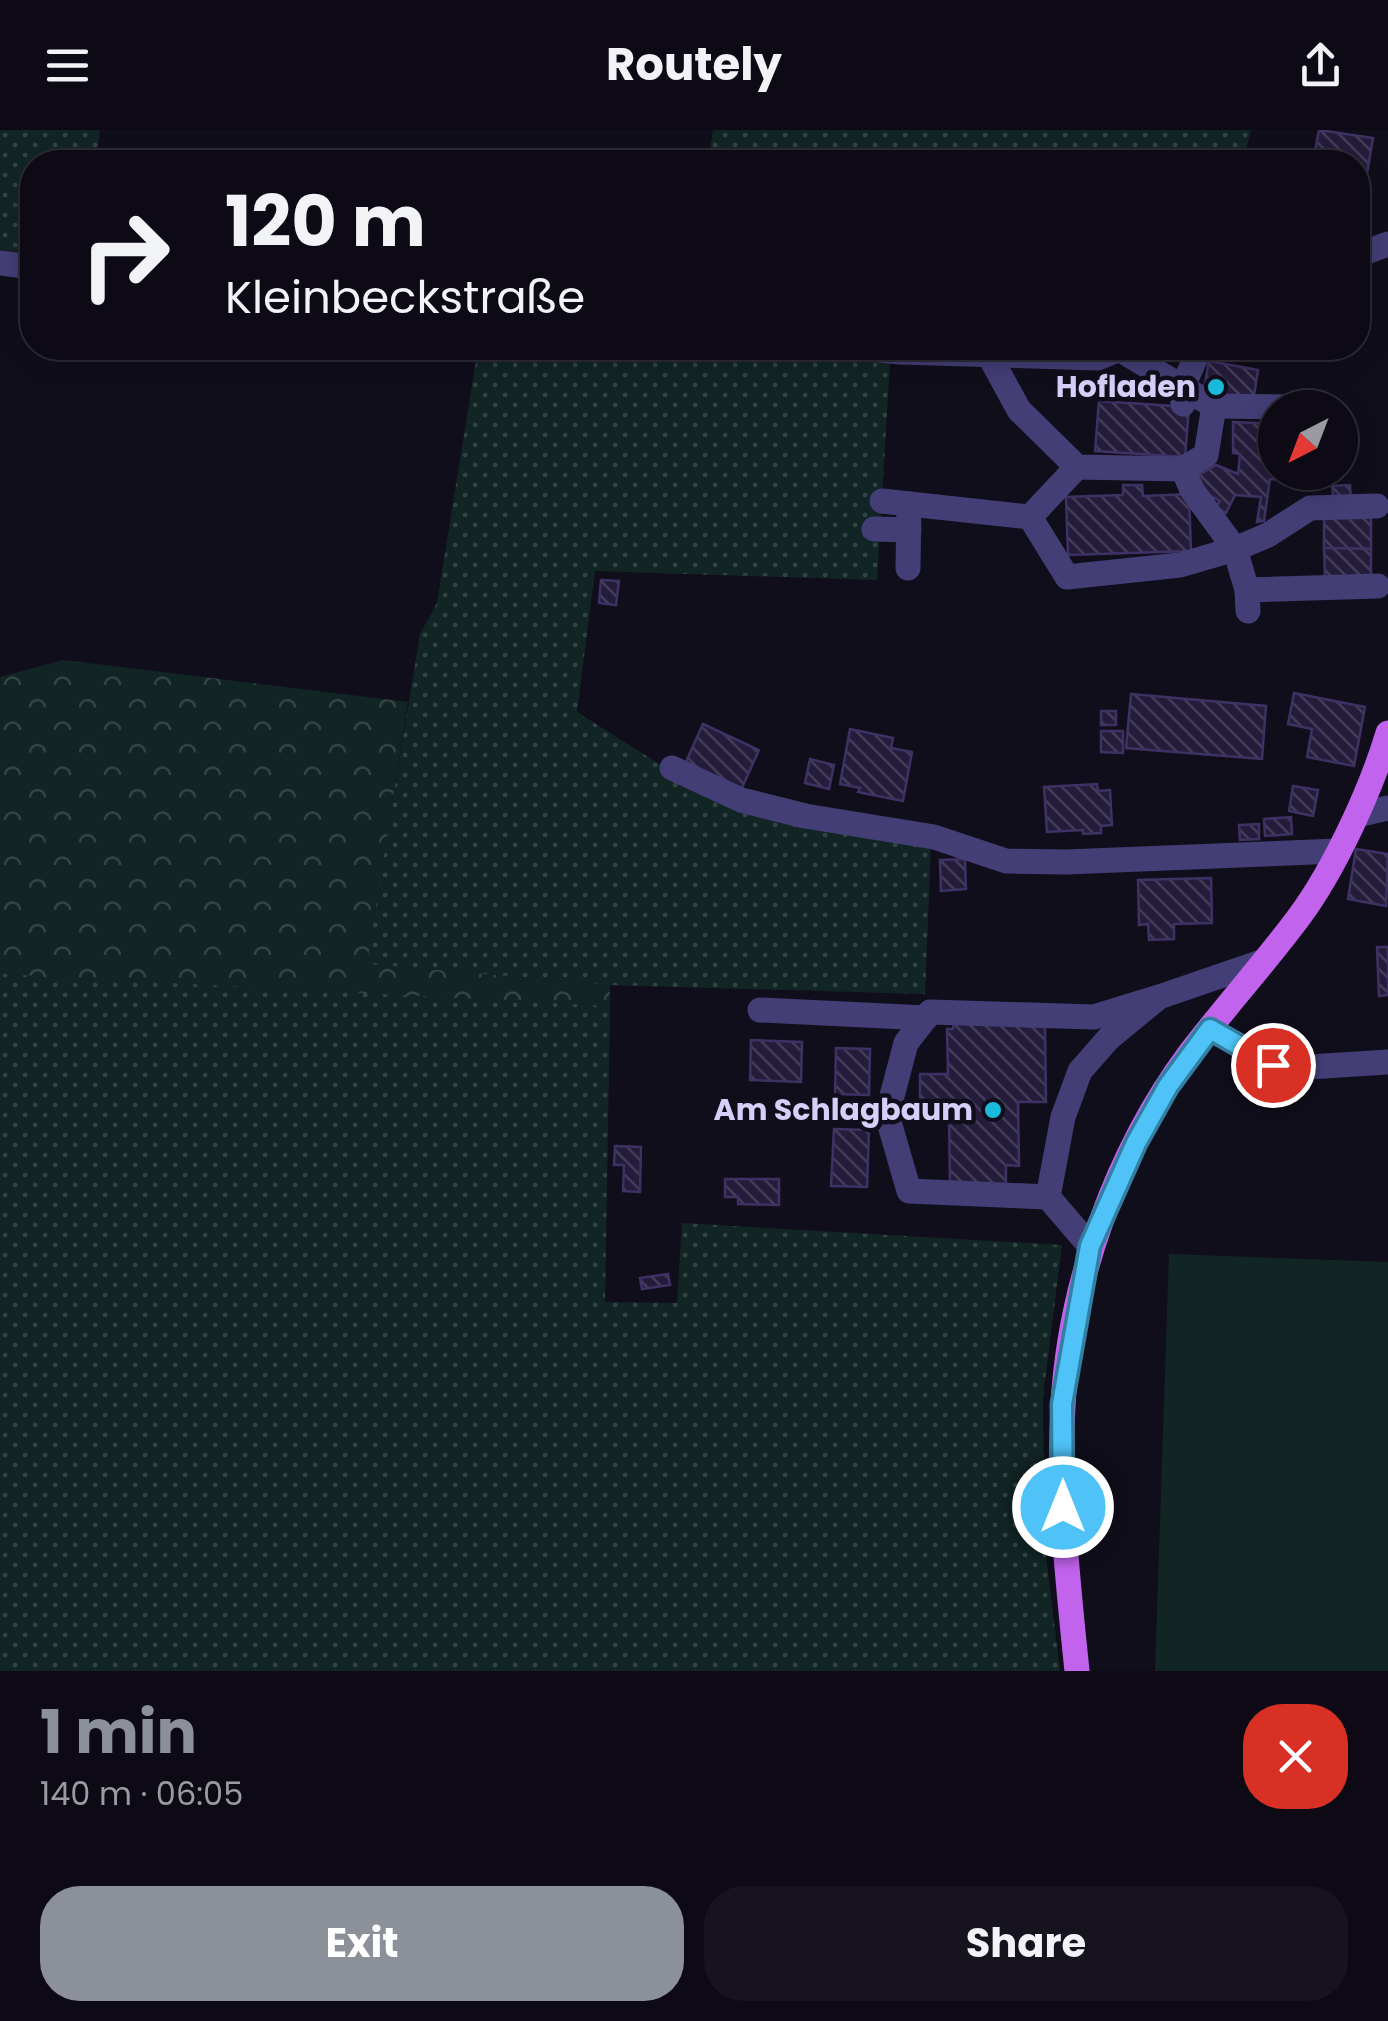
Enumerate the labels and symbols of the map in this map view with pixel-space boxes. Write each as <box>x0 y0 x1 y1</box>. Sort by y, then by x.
place label: Hofladen <box>1056 365 1196 408</box>
marker: Hofladen <box>1205 376 1227 398</box>
north arrow <box>1258 390 1358 490</box>
pin <box>1231 1023 1316 1108</box>
place label: Am Schlagbaum <box>714 1088 973 1131</box>
marker: Am Schlagbaum <box>982 1099 1004 1121</box>
position arrow <box>1011 1455 1115 1559</box>

